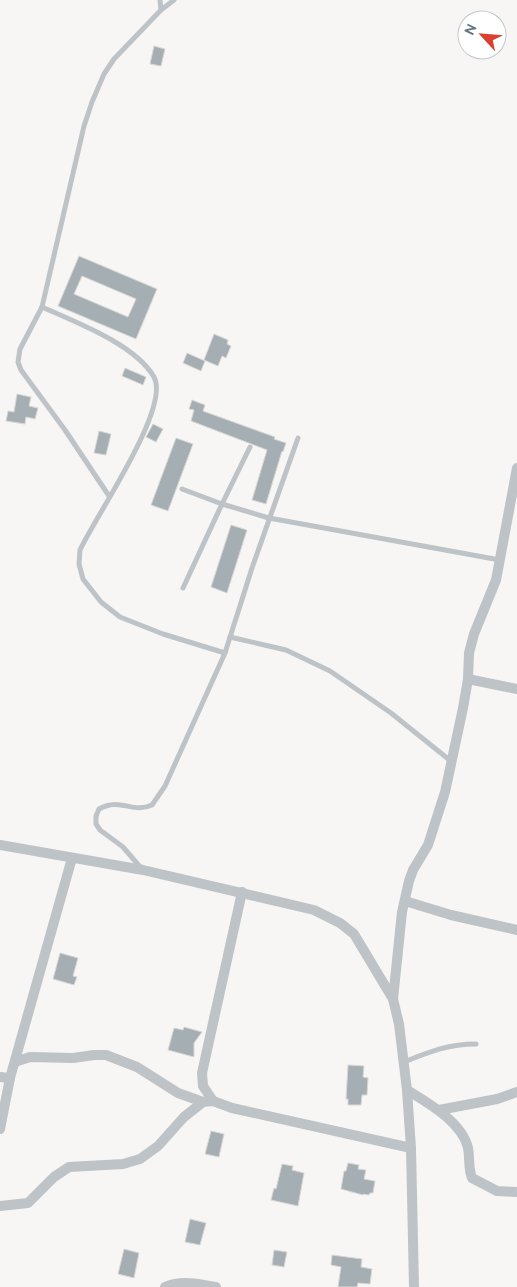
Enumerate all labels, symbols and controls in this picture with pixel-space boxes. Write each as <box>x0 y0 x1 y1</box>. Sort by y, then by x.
north arrow <box>457 10 507 60</box>
text: N <box>461 21 480 38</box>

